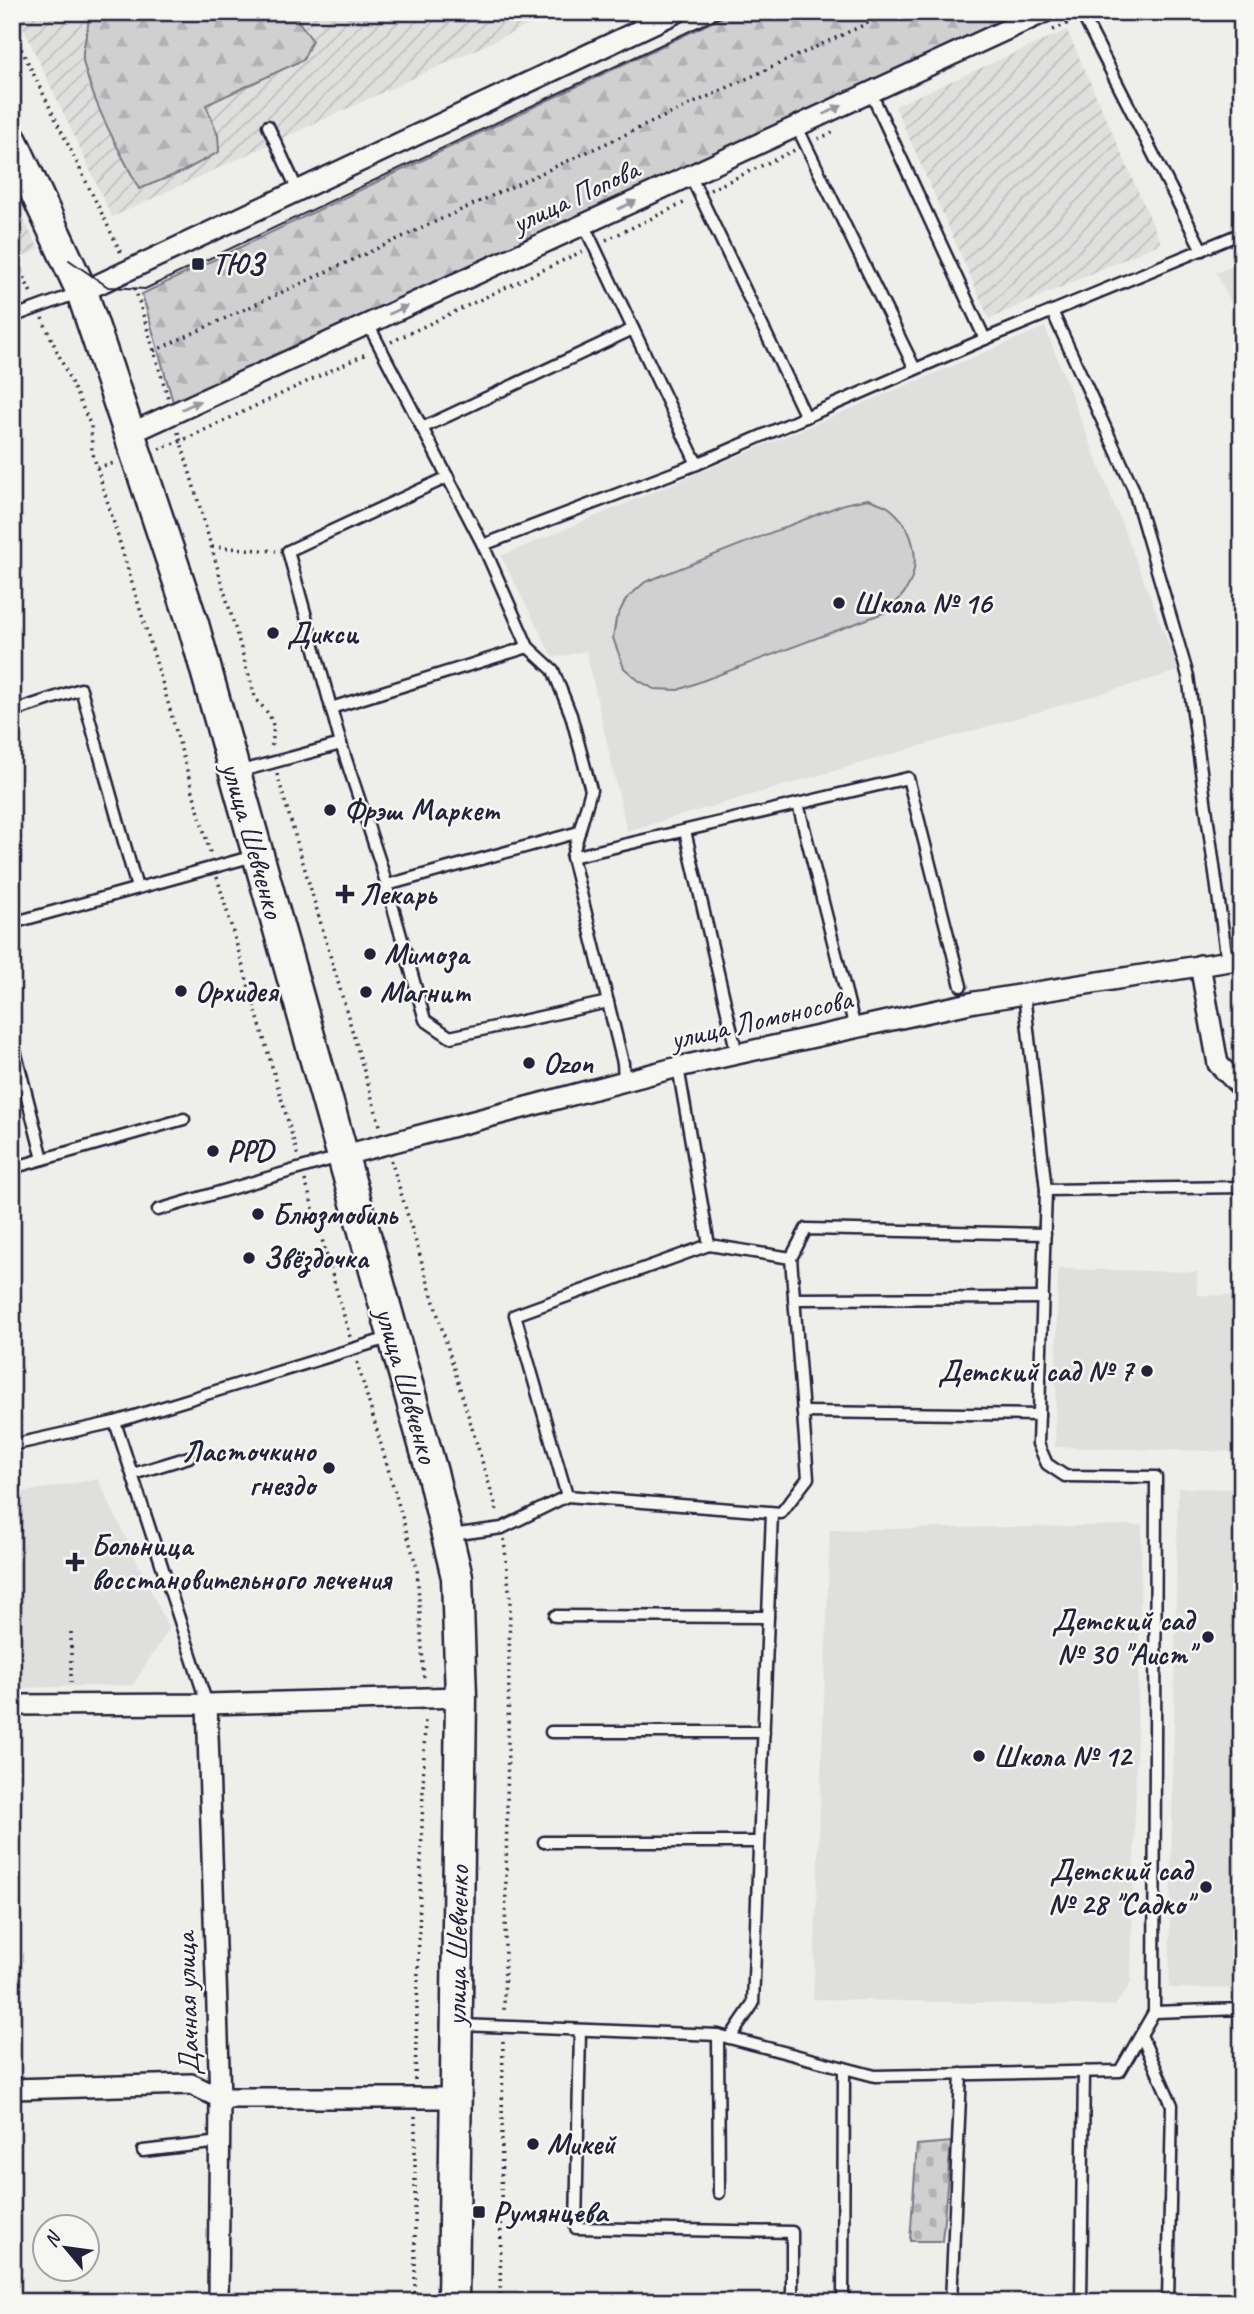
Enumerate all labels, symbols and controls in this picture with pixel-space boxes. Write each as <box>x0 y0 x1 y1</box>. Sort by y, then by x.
one-way arrow <box>823 104 844 115</box>
street label: улица Попова <box>504 149 647 243</box>
one-way arrow <box>617 199 637 211</box>
place label: ТЮЗ <box>212 245 267 283</box>
marker: ТЮЗ <box>190 256 206 272</box>
one-way arrow <box>388 304 408 316</box>
one-way arrow <box>181 399 201 411</box>
place label: Школа № 16 <box>853 584 993 622</box>
marker: Школа № 16 <box>831 595 847 611</box>
place label: Дикси <box>287 614 360 652</box>
marker: Дикси <box>265 625 281 641</box>
street label: улица Шевченко <box>212 756 294 924</box>
place label: Фрэш Маркет <box>344 791 501 829</box>
marker: Фрэш Маркет <box>322 802 338 818</box>
place label: Лекарь <box>359 875 438 913</box>
marker: Лекарь <box>337 886 353 902</box>
place label: Мимоза <box>384 935 472 974</box>
marker: Мимоза <box>362 946 378 962</box>
place label: Орхидея <box>195 972 280 1010</box>
place label: Магнит <box>380 973 471 1011</box>
street label: улица Ломоносова <box>665 979 857 1059</box>
marker: Орхидея <box>173 983 189 999</box>
marker: Магнит <box>358 984 374 1000</box>
place label: Ozon <box>543 1044 594 1082</box>
marker: Ozon <box>521 1055 537 1071</box>
place label: PPD <box>227 1132 276 1170</box>
marker: PPD <box>205 1143 221 1159</box>
place label: Блюзмобиль <box>272 1195 399 1234</box>
marker: Блюзмобиль <box>250 1206 266 1222</box>
place label: Звёздочка <box>263 1239 370 1278</box>
marker: Звёздочка <box>241 1250 257 1266</box>
street label: улица Шевченко <box>366 1301 448 1469</box>
place label: Детский сад № 7 <box>938 1352 1137 1390</box>
marker: Детский сад № 7 <box>1139 1363 1155 1379</box>
place label: Ласточкино гнездо <box>182 1432 318 1504</box>
marker: Ласточкино гнездо <box>321 1460 337 1476</box>
place label: Больница восстановительного лечения <box>91 1526 393 1598</box>
marker: Больница восстановительного лечения <box>65 1552 85 1572</box>
place label: Детский сад № 30 "Аист" <box>1052 1601 1201 1673</box>
marker: Детский сад № 30 "Аист" <box>1200 1629 1216 1645</box>
place label: Школа № 12 <box>993 1737 1133 1775</box>
marker: Школа № 12 <box>971 1748 987 1764</box>
place label: Детский сад № 28 "Садко" <box>1048 1851 1199 1923</box>
street label: улица Шевченко <box>437 1864 477 2028</box>
marker: Детский сад № 28 "Садко" <box>1198 1879 1214 1895</box>
street label: Дачная улица <box>165 1929 208 2076</box>
place label: Микей <box>547 2125 617 2163</box>
marker: Микей <box>525 2136 541 2152</box>
place label: Румянцева <box>493 2193 610 2231</box>
marker: Румянцева <box>471 2204 487 2220</box>
north arrow <box>32 2212 102 2282</box>
text: N <box>39 2226 67 2251</box>

